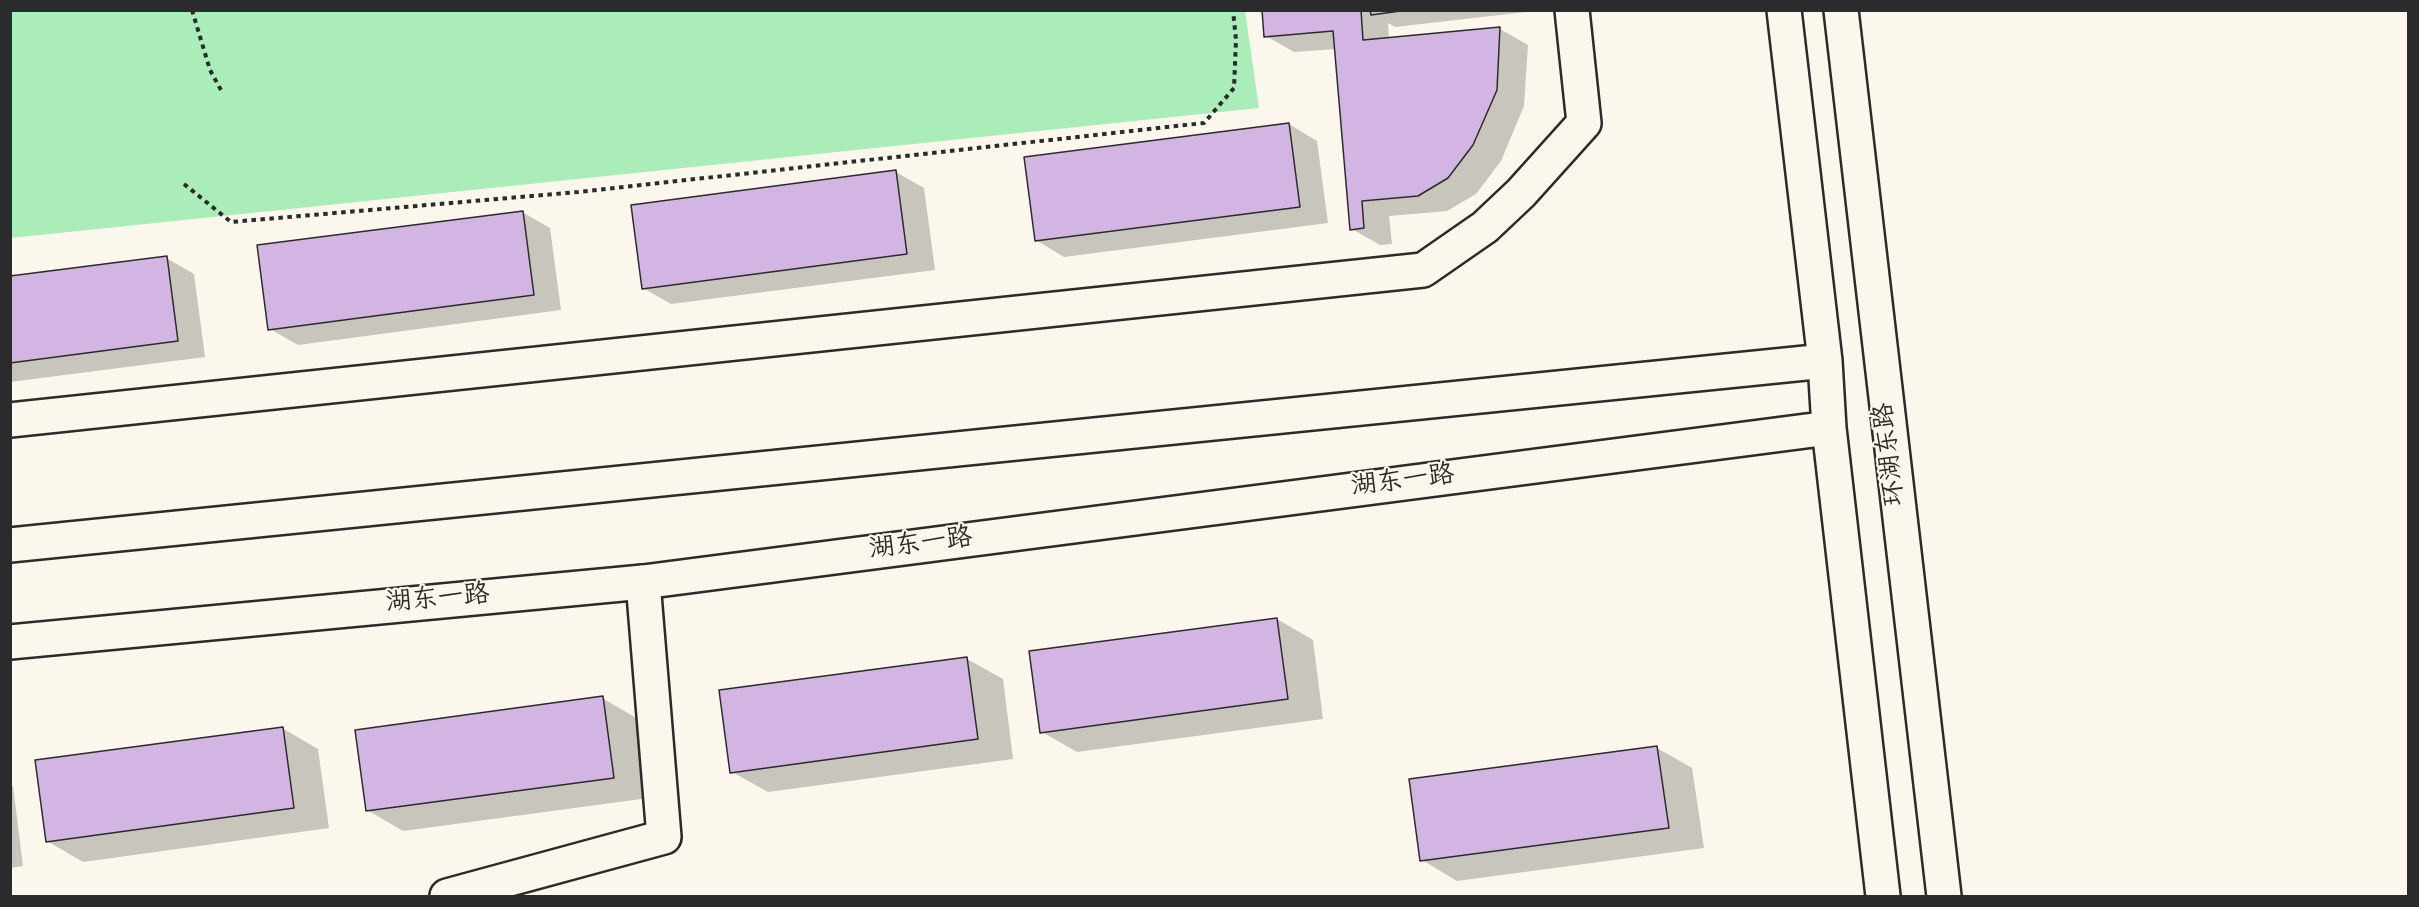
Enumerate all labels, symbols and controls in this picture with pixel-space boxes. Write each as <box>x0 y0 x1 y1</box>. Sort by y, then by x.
street label: 环湖东路 <box>1870 400 1914 508</box>
street label: 湖东一路 <box>1349 461 1457 505</box>
street label: 湖东一路 <box>867 524 975 568</box>
street label: 湖东一路 <box>385 581 491 621</box>

